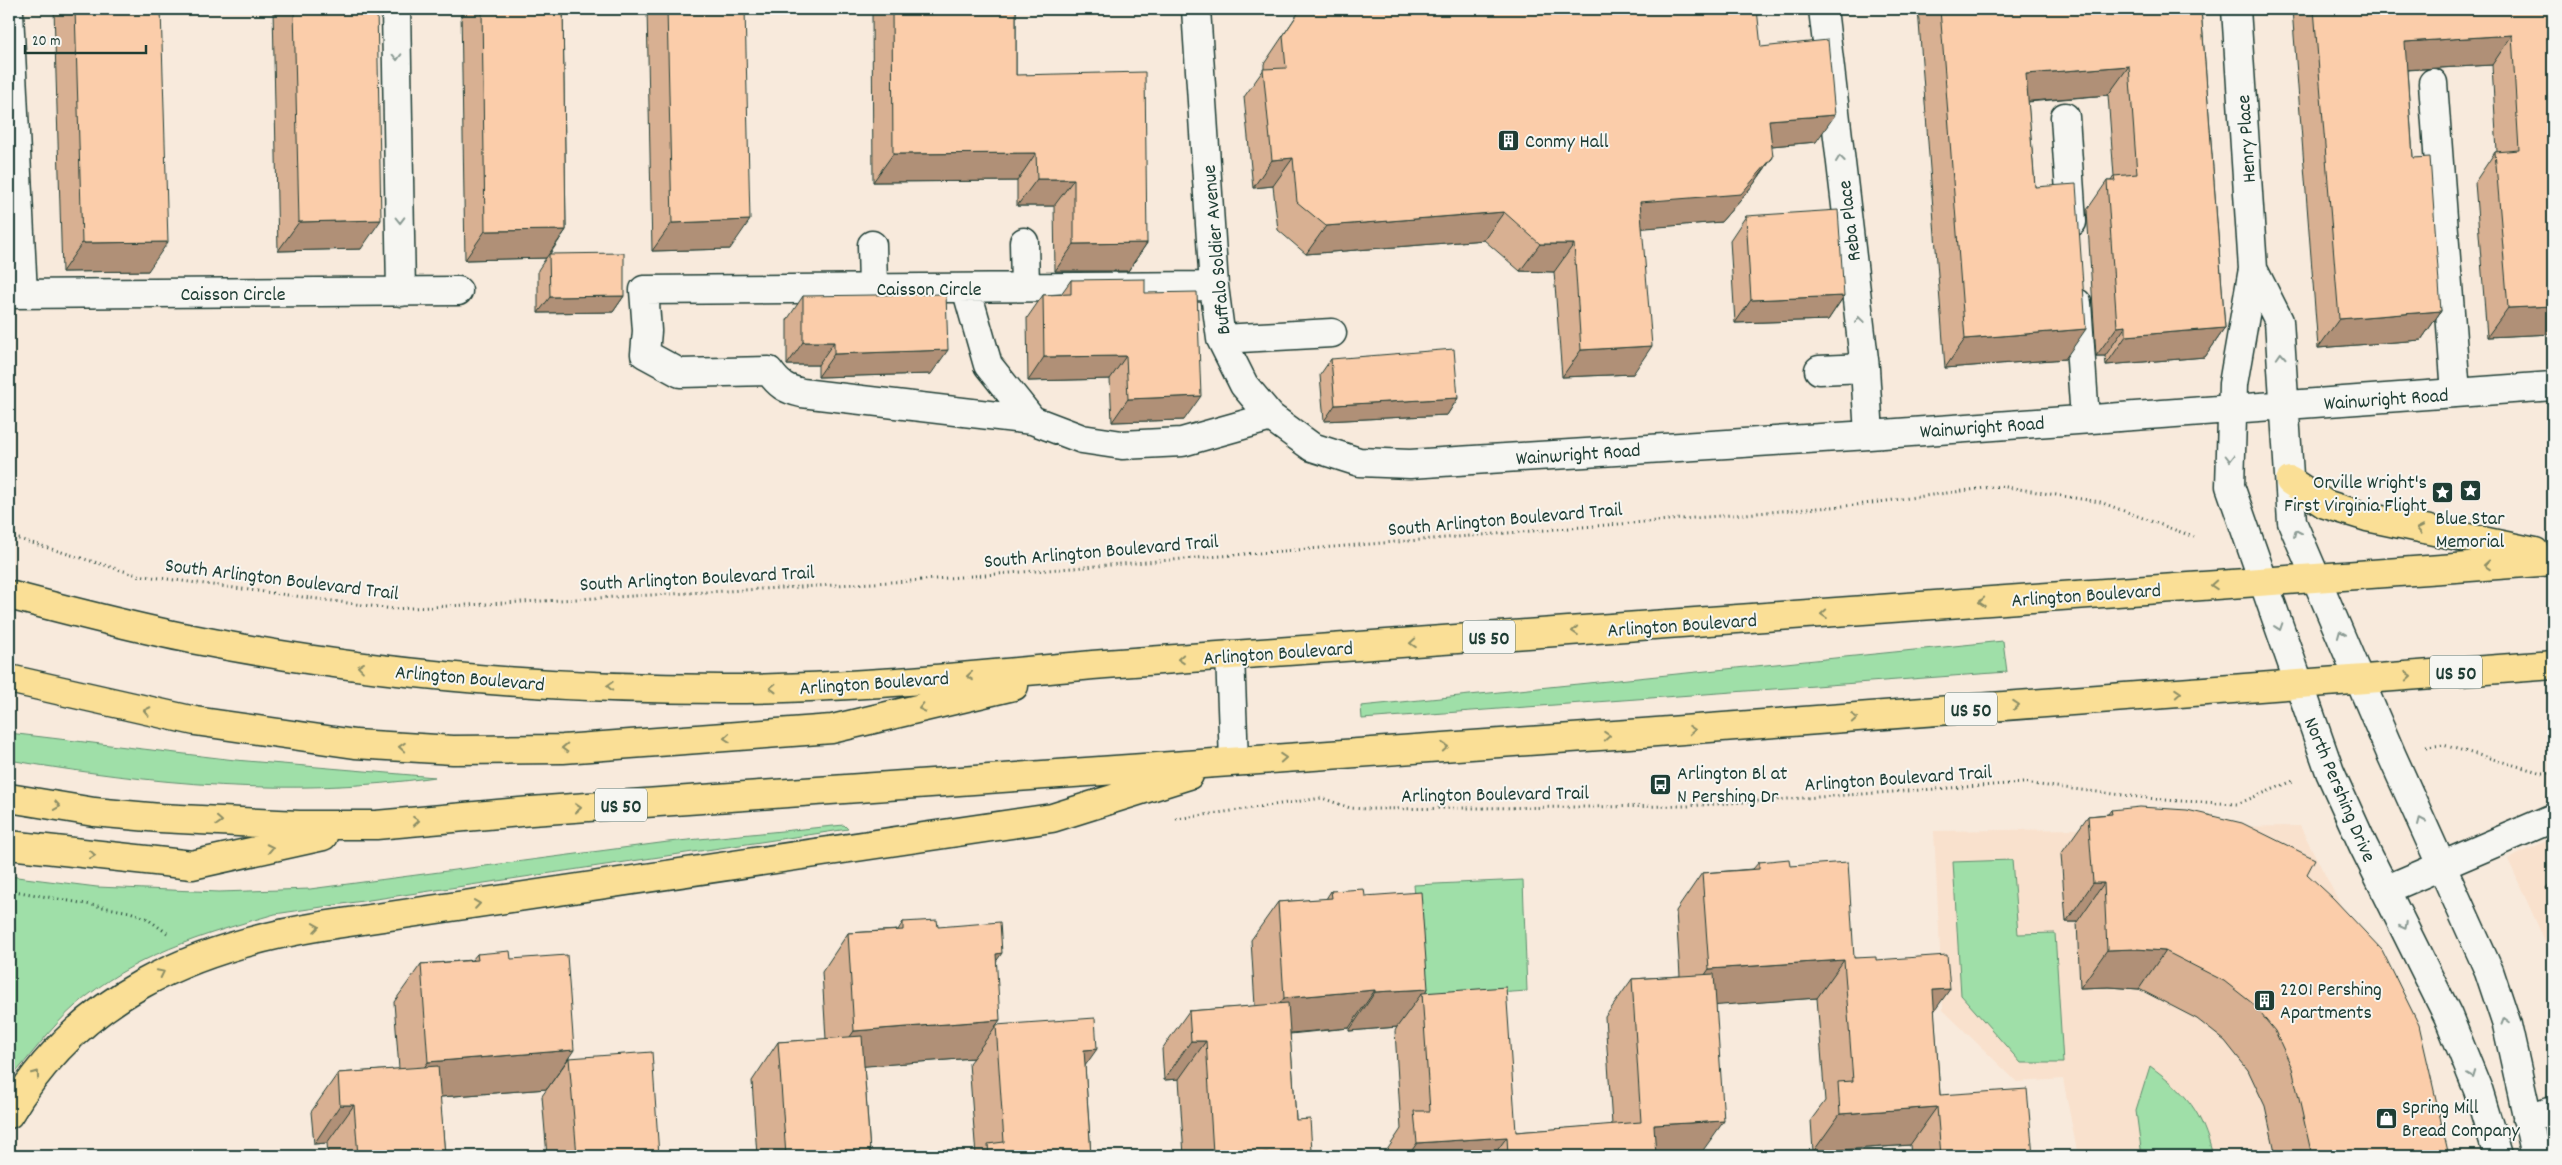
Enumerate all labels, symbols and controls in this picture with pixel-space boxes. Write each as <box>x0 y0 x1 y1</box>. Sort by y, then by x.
scale bar <box>25 22 146 54</box>
text: 20 m <box>32 31 60 53</box>
one-way arrow <box>391 54 402 62</box>
street label: Henry Place <box>2231 94 2265 184</box>
building icon: Conmy Hall <box>1497 128 1521 152</box>
place label: Conmy Hall <box>1525 129 1609 157</box>
one-way arrow <box>1835 154 1846 162</box>
street label: Buffalo Soldier Avenue <box>1197 163 1239 336</box>
street label: Reba Place <box>1832 178 1870 263</box>
one-way arrow <box>395 216 405 224</box>
street label: Caisson Circle <box>876 277 982 305</box>
street label: Caisson Circle <box>180 282 286 310</box>
one-way arrow <box>1854 316 1865 324</box>
one-way arrow <box>2276 352 2287 360</box>
street label: Wainwright Road <box>2323 383 2450 419</box>
street label: Wainwright Road <box>1919 411 2046 447</box>
street label: Wainwright Road <box>1515 438 1642 474</box>
one-way arrow <box>2225 454 2235 462</box>
place label: Orville Wright's First Virginia Flight <box>2284 470 2427 521</box>
place icon: Blue Star Memorial <box>2458 479 2482 503</box>
place icon: Orville Wright's First Virginia Flight <box>2431 480 2455 504</box>
street label: South Arlington Boulevard Trail <box>1387 497 1624 545</box>
place label: Blue Star Memorial <box>2435 506 2505 557</box>
one-way arrow <box>2415 524 2424 535</box>
street label: South Arlington Boulevard Trail <box>983 529 1220 577</box>
one-way arrow <box>2293 529 2304 538</box>
street label: South Arlington Boulevard Trail <box>163 553 400 609</box>
street label: South Arlington Boulevard Trail <box>579 560 816 600</box>
one-way arrow <box>2483 560 2491 571</box>
street label: Arlington Boulevard <box>2010 578 2162 616</box>
one-way arrow <box>2210 579 2218 590</box>
one-way arrow <box>1978 596 1986 607</box>
street label: Arlington Boulevard <box>1606 608 1758 646</box>
one-way arrow <box>1820 608 1828 619</box>
road number: US 50 <box>1463 620 1515 654</box>
one-way arrow <box>2273 623 2283 631</box>
one-way arrow <box>1570 626 1578 637</box>
one-way arrow <box>2336 630 2347 639</box>
street label: Arlington Boulevard <box>1202 636 1354 674</box>
one-way arrow <box>1408 637 1416 648</box>
one-way arrow <box>1176 653 1184 664</box>
road number: US 50 <box>2430 656 2482 689</box>
street label: Arlington Boulevard <box>394 660 546 700</box>
one-way arrow <box>357 662 365 673</box>
street label: Arlington Boulevard <box>798 666 950 704</box>
one-way arrow <box>965 670 973 681</box>
one-way arrow <box>2404 670 2412 681</box>
one-way arrow <box>606 681 614 692</box>
one-way arrow <box>768 683 776 693</box>
one-way arrow <box>2174 688 2182 699</box>
road number: US 50 <box>1945 692 1997 726</box>
one-way arrow <box>2012 700 2020 711</box>
one-way arrow <box>917 702 926 713</box>
one-way arrow <box>142 707 151 717</box>
one-way arrow <box>1850 712 1858 723</box>
street label: North Pershing Drive <box>2295 713 2381 867</box>
one-way arrow <box>1688 724 1696 735</box>
one-way arrow <box>1603 731 1611 742</box>
one-way arrow <box>723 732 731 743</box>
one-way arrow <box>398 742 406 753</box>
one-way arrow <box>1441 742 1449 753</box>
one-way arrow <box>561 743 569 754</box>
one-way arrow <box>1279 753 1287 764</box>
street label: Arlington Boulevard Trail <box>1804 759 1993 801</box>
place label: Arlington Bl at N Pershing Dr <box>1677 761 1787 812</box>
bus stop icon: Arlington Bl at N Pershing Dr <box>1649 772 1673 796</box>
street label: Arlington Boulevard Trail <box>1401 780 1589 812</box>
road number: US 50 <box>595 788 647 822</box>
one-way arrow <box>53 800 61 811</box>
one-way arrow <box>574 802 582 813</box>
one-way arrow <box>215 815 223 826</box>
one-way arrow <box>412 816 420 827</box>
one-way arrow <box>2417 817 2428 826</box>
one-way arrow <box>265 843 274 854</box>
one-way arrow <box>88 849 96 860</box>
one-way arrow <box>474 899 482 910</box>
one-way arrow <box>2398 921 2408 930</box>
one-way arrow <box>312 922 321 932</box>
one-way arrow <box>156 968 165 979</box>
place label: 2201 Pershing Apartments <box>2280 977 2382 1028</box>
building icon: 2201 Pershing Apartments <box>2252 988 2276 1012</box>
one-way arrow <box>2501 1018 2511 1026</box>
one-way arrow <box>2466 1069 2476 1078</box>
one-way arrow <box>30 1070 39 1080</box>
place label: Spring Mill Bread Company <box>2402 1095 2520 1146</box>
shop icon: Spring Mill Bread Company <box>2374 1106 2398 1130</box>

